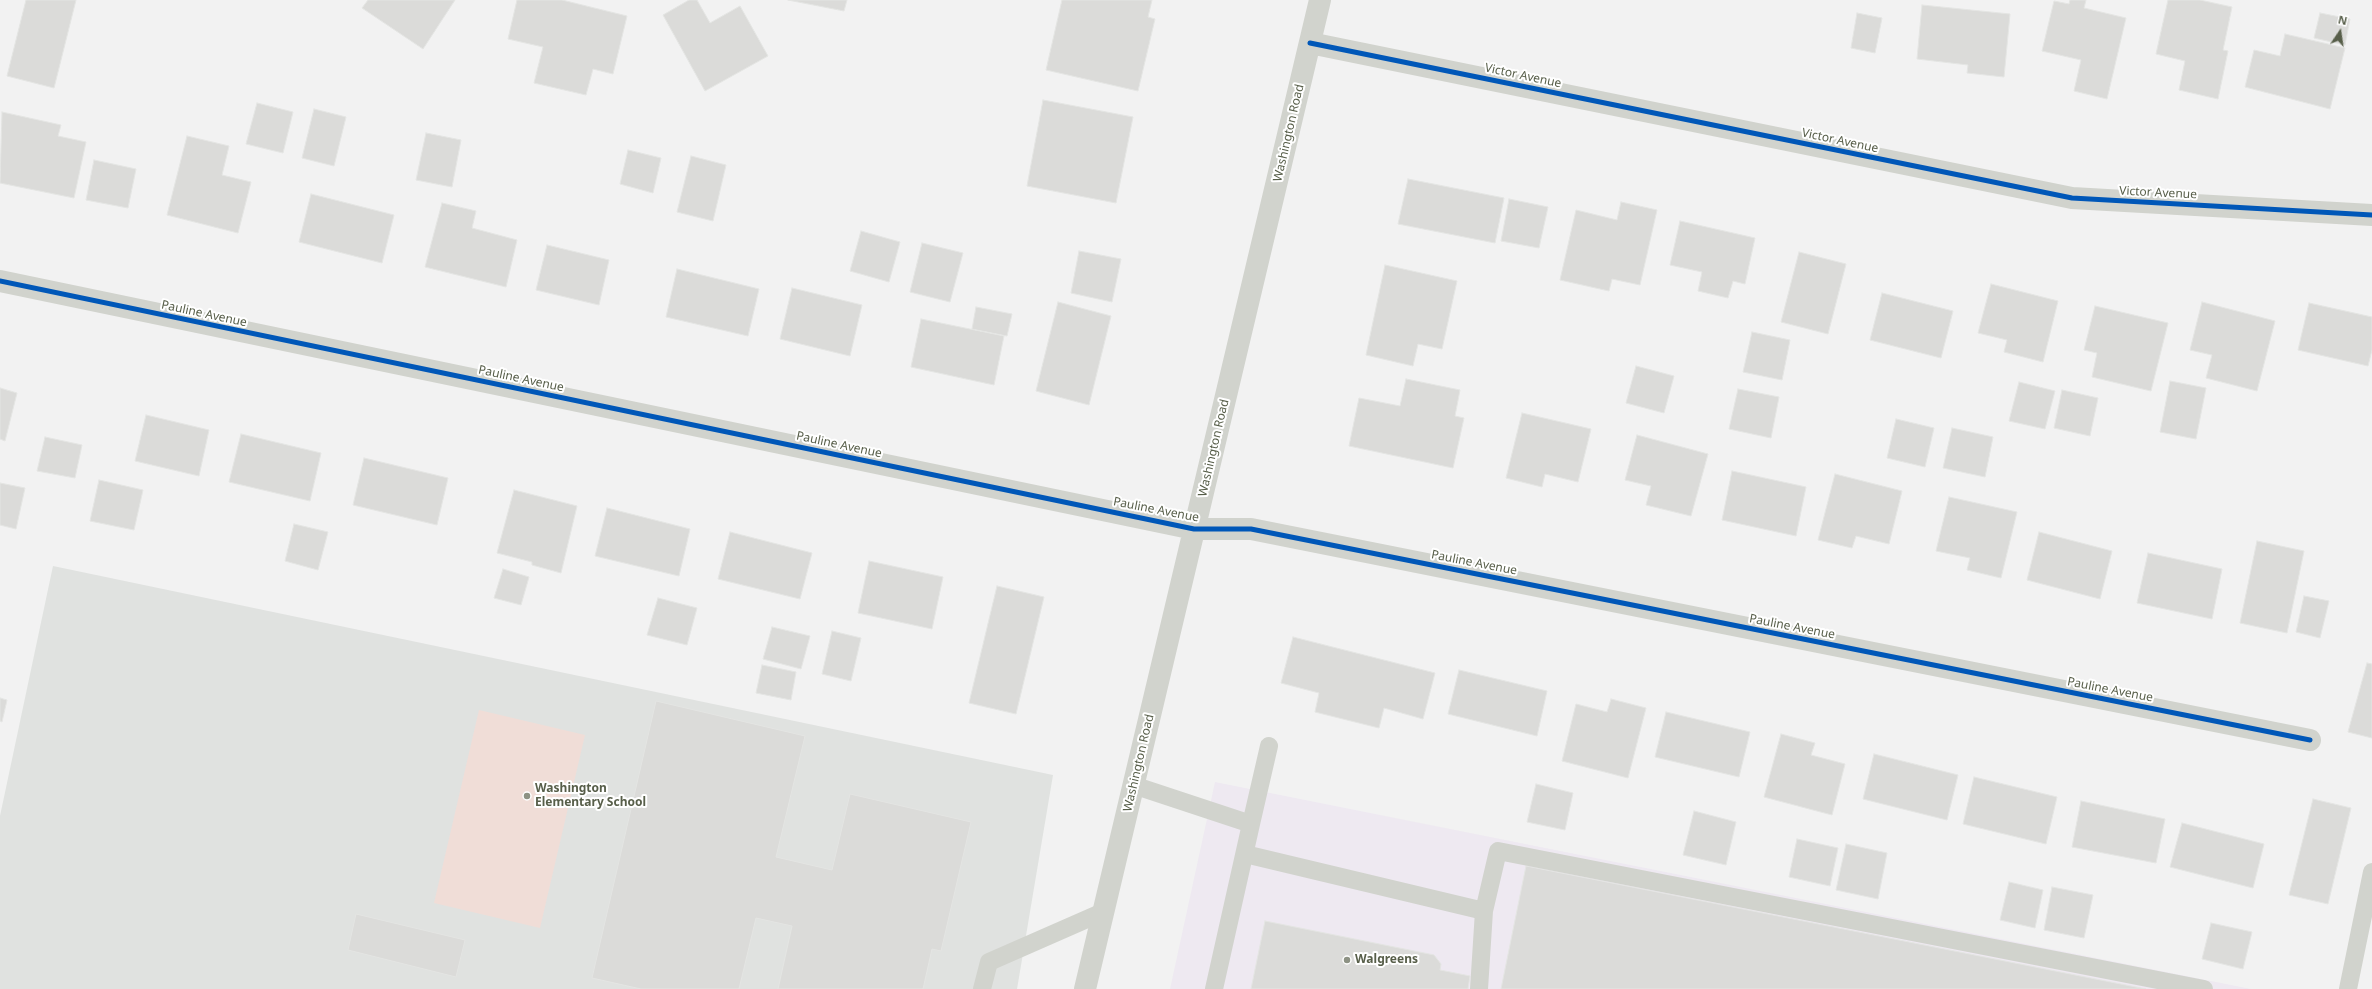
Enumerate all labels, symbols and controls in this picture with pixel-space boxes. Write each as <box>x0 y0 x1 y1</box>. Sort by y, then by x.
north arrow <box>2320 12 2360 52</box>
text: N <box>2337 12 2349 28</box>
street label: Victor Avenue <box>1483 61 1563 91</box>
street label: Washington Road <box>1271 83 1307 183</box>
street label: Victor Avenue <box>1800 126 1880 156</box>
street label: Victor Avenue <box>2119 184 2197 202</box>
street label: Pauline Avenue <box>160 298 248 330</box>
street label: Pauline Avenue <box>477 363 565 395</box>
street label: Washington Road <box>1196 398 1232 498</box>
street label: Pauline Avenue <box>795 429 883 461</box>
street label: Pauline Avenue <box>1112 495 1200 525</box>
street label: Pauline Avenue <box>1430 548 1518 578</box>
street label: Pauline Avenue <box>1748 612 1836 642</box>
street label: Pauline Avenue <box>2066 675 2154 705</box>
street label: Washington Road <box>1121 713 1157 813</box>
place label: Washington Elementary School <box>535 782 646 810</box>
marker: Washington Elementary School <box>522 791 532 801</box>
place label: Walgreens <box>1355 953 1418 967</box>
marker: Walgreens <box>1342 955 1352 965</box>

